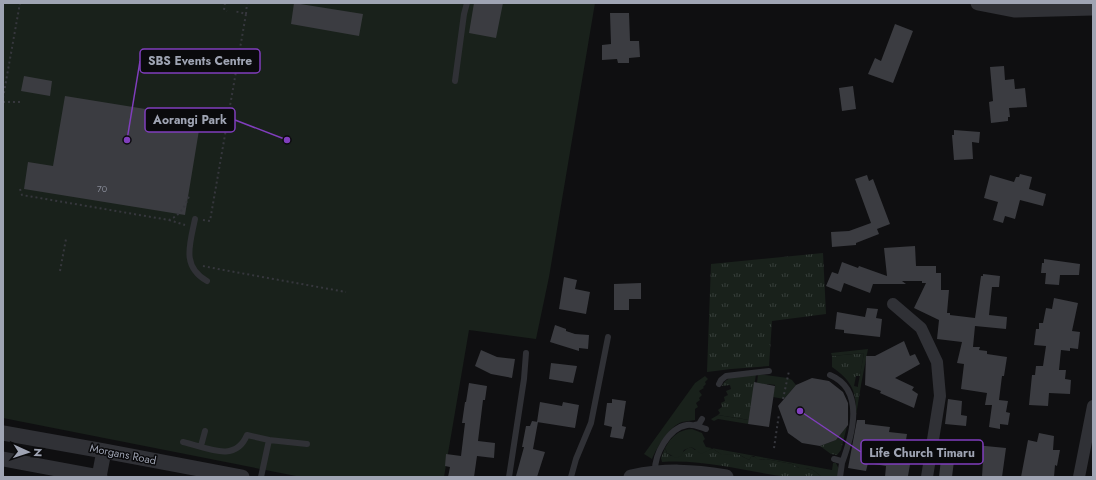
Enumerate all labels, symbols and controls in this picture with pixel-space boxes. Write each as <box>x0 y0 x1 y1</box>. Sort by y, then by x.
callout: SBS Events Centre <box>140 49 260 73</box>
text: SBS Events Centre <box>148 52 252 70</box>
callout: Aorangi Park <box>145 108 235 132</box>
text: Aorangi Park <box>152 111 227 129</box>
house number: 70 <box>97 182 108 195</box>
north arrow <box>8 432 48 472</box>
street label: Morgans Road <box>88 440 158 468</box>
callout: Life Church Timaru <box>861 440 983 464</box>
text: Life Church Timaru <box>869 444 975 462</box>
text: N <box>30 448 46 457</box>

